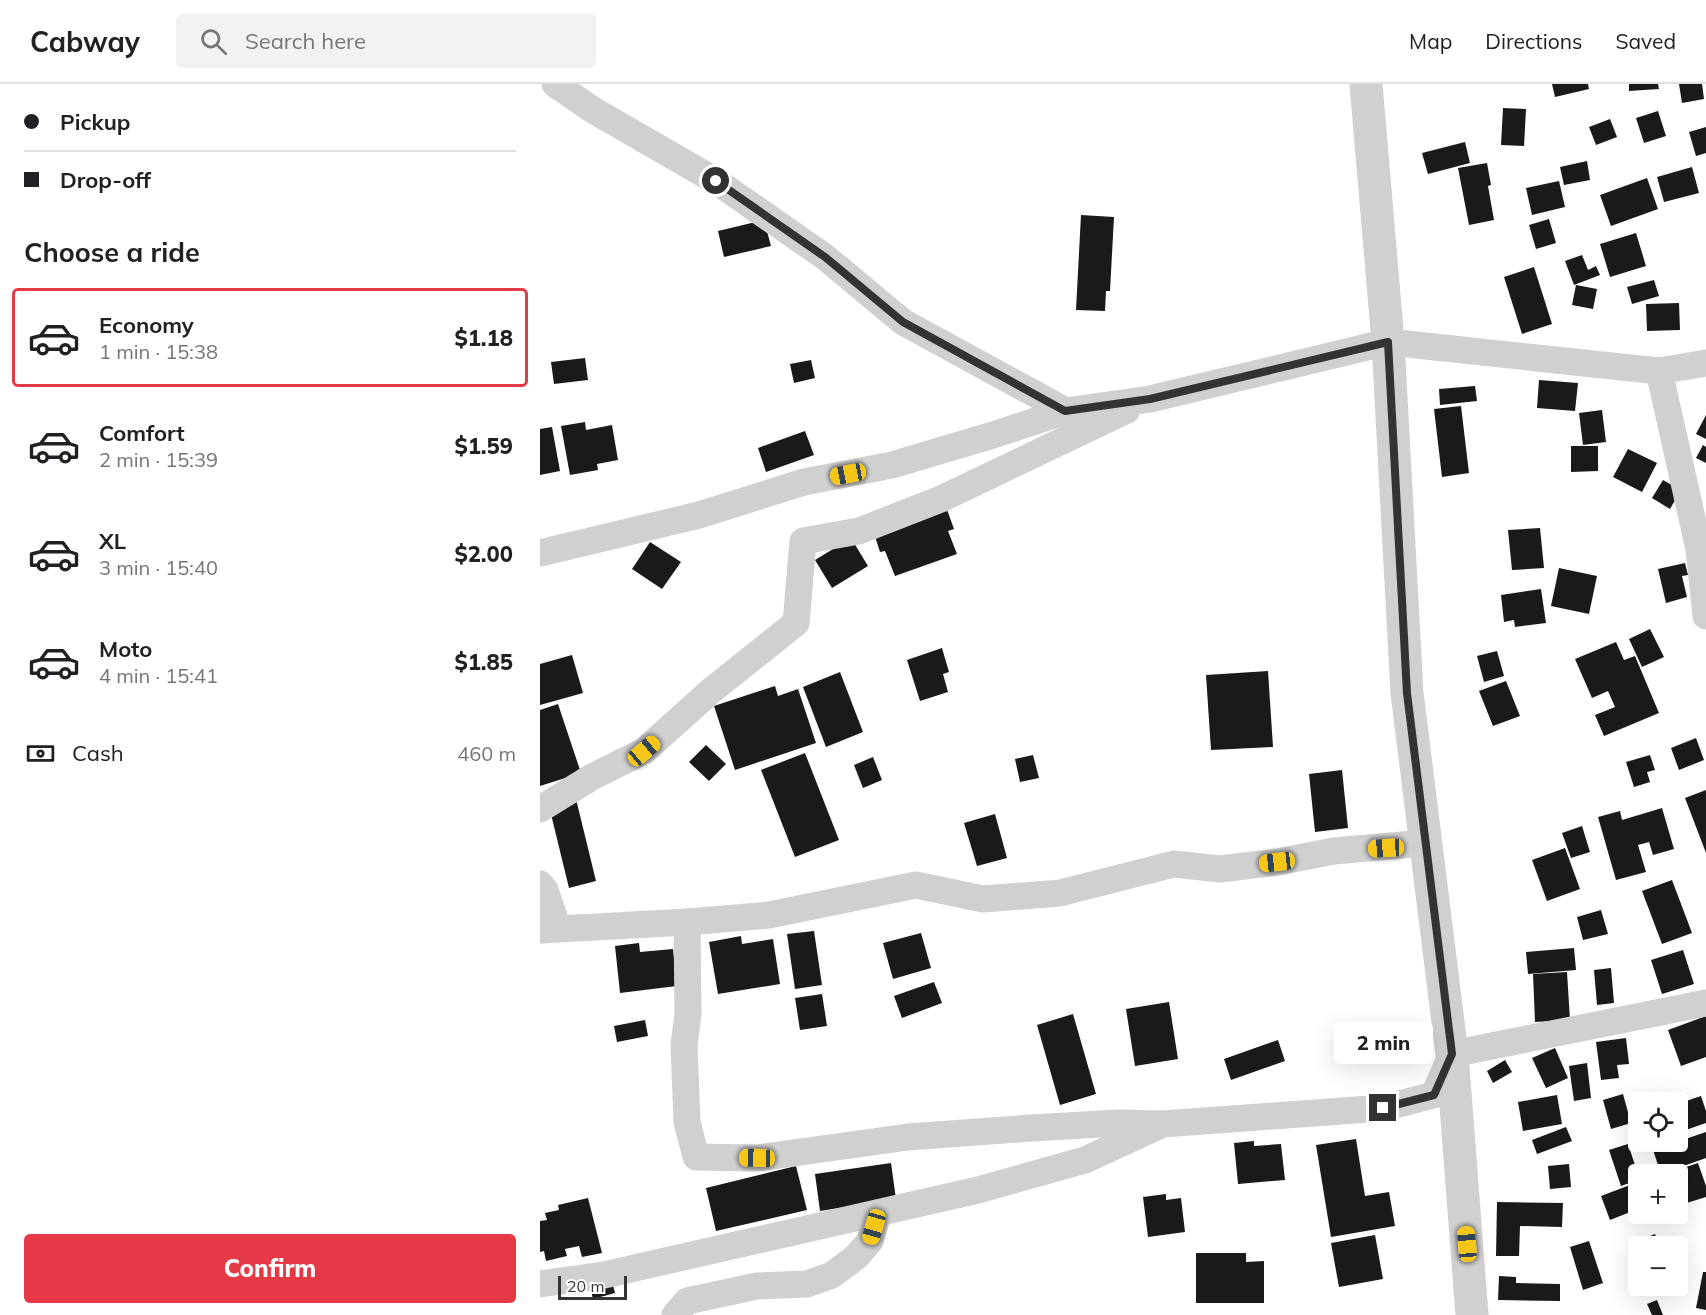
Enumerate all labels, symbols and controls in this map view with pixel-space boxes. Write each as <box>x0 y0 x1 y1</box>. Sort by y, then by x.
search box <box>176 14 596 68</box>
text: Cabway <box>30 24 140 59</box>
icon: search <box>197 25 230 58</box>
text: Search here <box>245 27 366 55</box>
text: Map <box>1409 28 1452 54</box>
text: Directions <box>1485 28 1582 54</box>
text: Saved <box>1615 28 1676 54</box>
text: Pickup <box>60 108 130 136</box>
text: Drop-off <box>60 166 151 194</box>
route start <box>702 167 729 194</box>
text: Choose a ride <box>24 235 200 269</box>
icon: car <box>27 311 81 365</box>
text: Economy <box>99 311 194 339</box>
text: $1.18 <box>454 324 513 352</box>
text: 1 min · 15:38 <box>99 339 218 364</box>
icon: car <box>27 419 81 473</box>
text: Comfort <box>99 419 185 447</box>
text: $1.59 <box>454 432 513 460</box>
text: 2 min · 15:39 <box>99 447 218 472</box>
car <box>829 462 867 486</box>
icon: car <box>27 527 81 581</box>
text: XL <box>99 527 126 555</box>
text: $2.00 <box>454 540 513 568</box>
text: 3 min · 15:40 <box>99 555 218 580</box>
icon: car <box>27 635 81 689</box>
text: Moto <box>99 635 152 663</box>
text: $1.85 <box>454 648 513 676</box>
text: 4 min · 15:41 <box>99 663 218 688</box>
car <box>624 733 664 769</box>
icon: cash <box>24 737 57 770</box>
text: Cash <box>72 739 124 767</box>
text: 460 m <box>457 741 516 766</box>
car <box>1368 838 1404 858</box>
car <box>1258 851 1296 873</box>
callout: 2 min <box>1334 1021 1432 1063</box>
text: 2 min <box>1357 1030 1410 1055</box>
map controls <box>1628 1092 1688 1296</box>
button: locate <box>1628 1092 1688 1152</box>
route end <box>1369 1094 1396 1121</box>
car <box>739 1149 775 1167</box>
button: + <box>1628 1164 1688 1224</box>
car <box>860 1207 888 1247</box>
car <box>1456 1225 1478 1263</box>
button: Confirm <box>24 1234 516 1303</box>
button: − <box>1628 1236 1688 1296</box>
scale bar <box>558 1273 627 1300</box>
text: 20 m <box>567 1276 604 1296</box>

